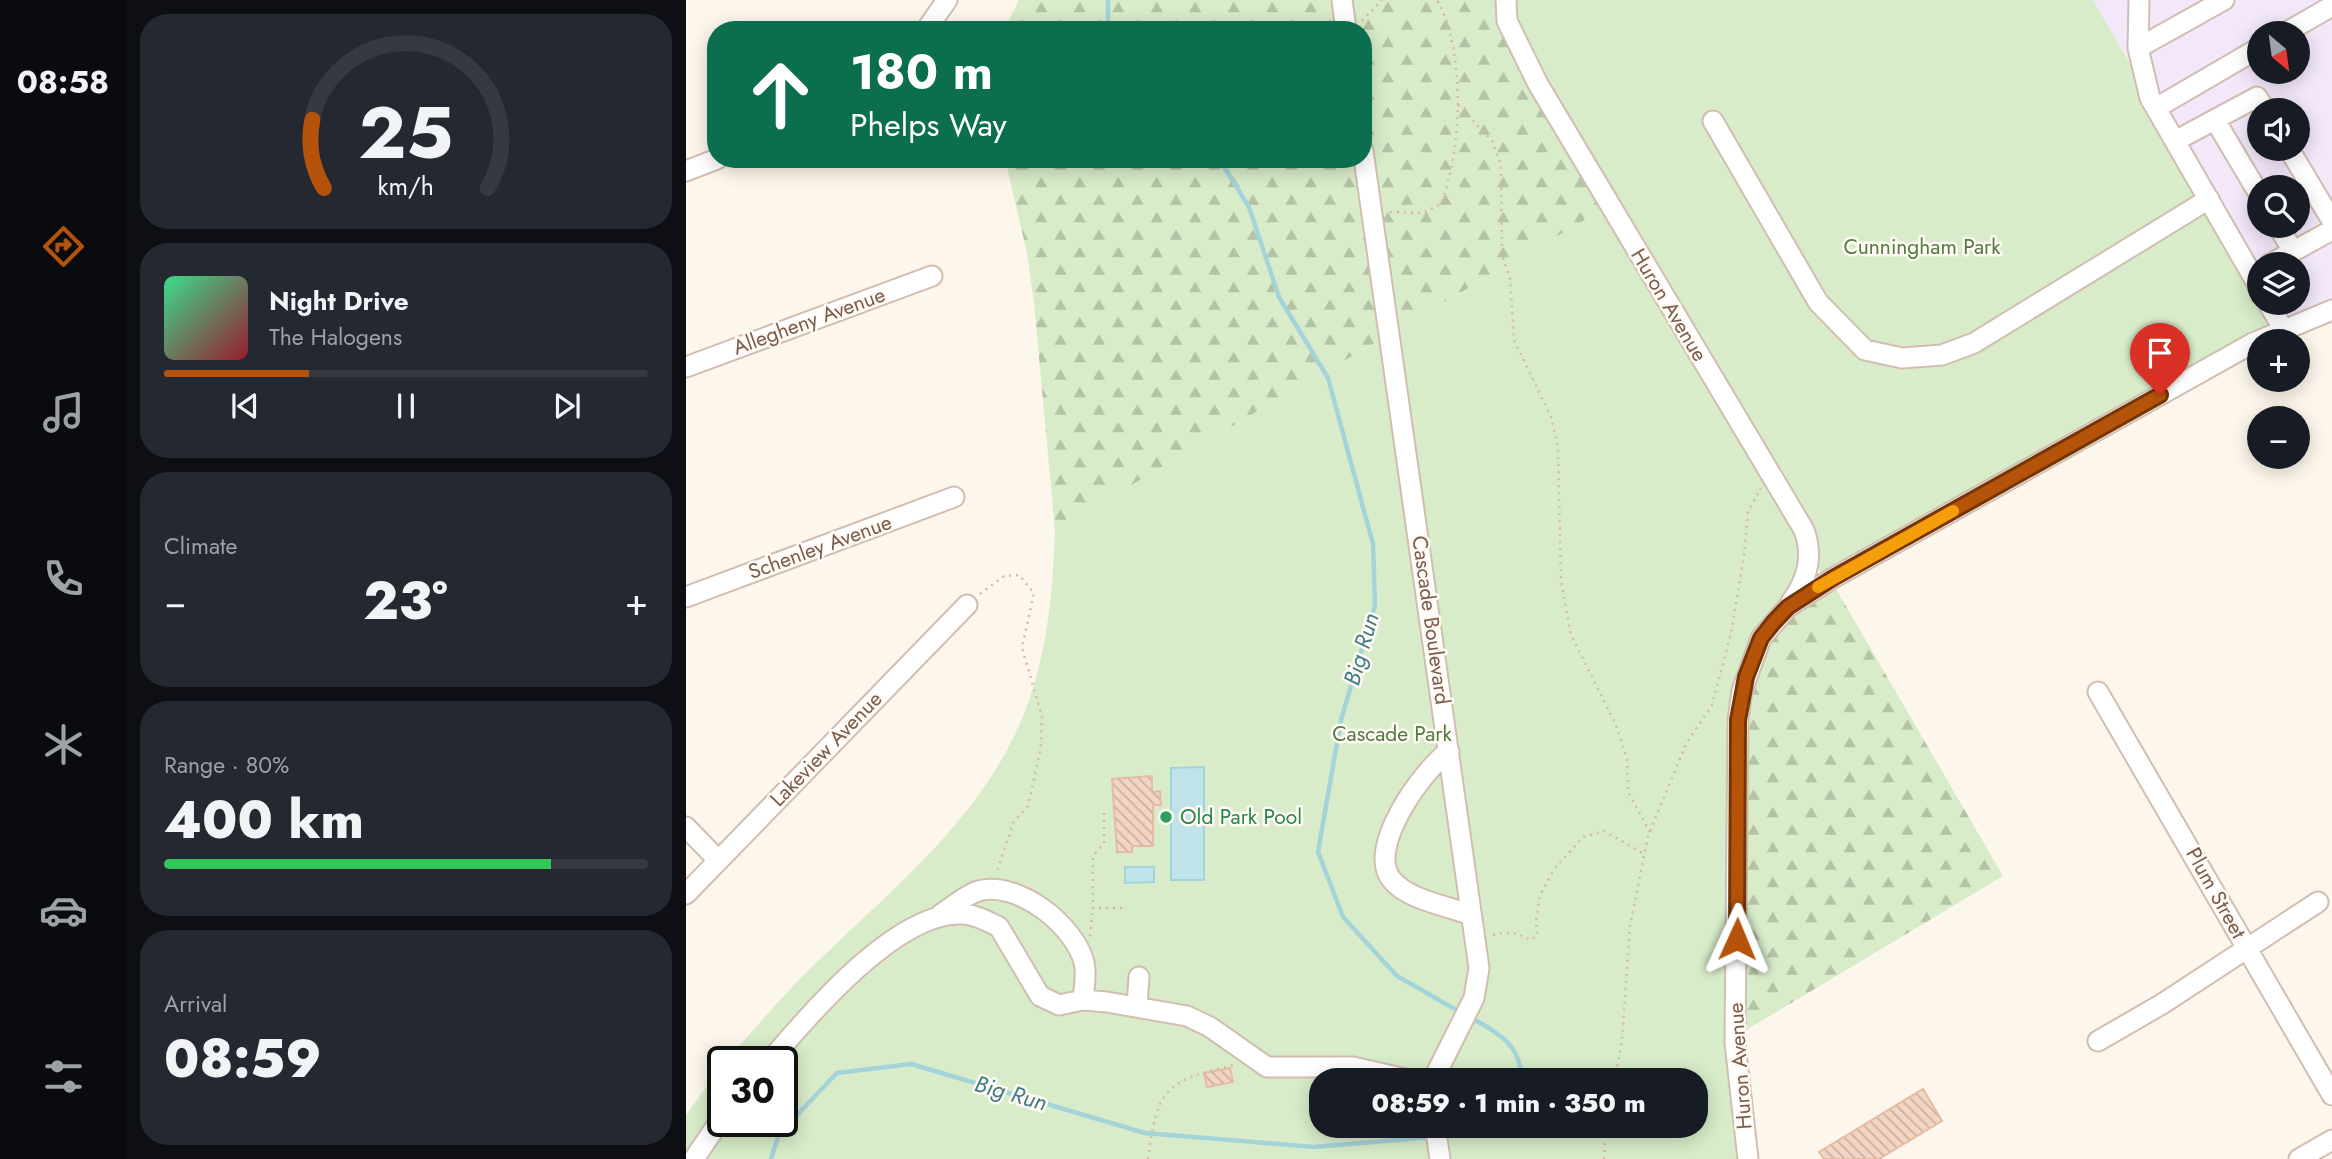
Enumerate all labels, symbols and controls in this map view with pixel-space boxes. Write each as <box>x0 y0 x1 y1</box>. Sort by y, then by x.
north arrow <box>2247 21 2310 84</box>
map controls <box>2247 21 2310 469</box>
text: 180 m <box>850 37 993 107</box>
icon: ahead <box>735 49 826 140</box>
text: 08:58 <box>17 59 109 105</box>
text: 25 <box>359 80 453 185</box>
button: sound <box>2247 98 2310 161</box>
text: Phelps Way <box>850 102 1007 148</box>
text: km/h <box>378 167 434 203</box>
button: search <box>2247 175 2310 238</box>
icon: directions <box>39 222 88 271</box>
park label: Cunningham Park <box>1843 232 2001 262</box>
street label: Huron Avenue <box>1623 243 1715 367</box>
button: layers <box>2247 252 2310 315</box>
street label: Allegheny Avenue <box>729 279 889 362</box>
text: Night Drive <box>269 282 409 320</box>
text: The Halogens <box>269 320 402 354</box>
pin <box>2130 323 2190 395</box>
button: + <box>2247 329 2310 392</box>
icon: arrive <box>2141 334 2179 372</box>
icon: previous <box>226 387 264 425</box>
icon: pause <box>387 387 425 425</box>
icon: next <box>548 387 586 425</box>
icon: music <box>39 388 88 437</box>
button: − <box>2247 406 2310 469</box>
street label: Schenley Avenue <box>744 507 896 587</box>
text: Climate <box>164 529 237 563</box>
street label: Cascade Boulevard <box>1404 534 1458 706</box>
icon: phone <box>39 554 88 603</box>
text: 23° <box>363 563 448 639</box>
text: − <box>164 574 186 629</box>
text: + <box>625 574 648 629</box>
water label: Big Run <box>1334 609 1388 689</box>
street label: Lakeview Avenue <box>763 684 889 813</box>
park label: Cascade Park <box>1332 719 1453 749</box>
icon: climate <box>39 720 88 769</box>
text: Range · 80% <box>164 748 289 782</box>
text: 400 km <box>164 782 364 858</box>
place label: Old Park Pool <box>1180 802 1302 832</box>
marker: Old Park Pool <box>1158 809 1174 825</box>
street label: Plum Street <box>2179 842 2253 944</box>
icon: car <box>39 886 88 935</box>
position arrow <box>1700 902 1774 976</box>
text: Arrival <box>164 987 227 1021</box>
street label: Huron Avenue <box>1721 1001 1759 1130</box>
text: 08:59 <box>164 1021 321 1097</box>
speed limit sign: 30 <box>707 1046 798 1137</box>
icon: filters <box>39 1052 88 1101</box>
water label: Big Run <box>971 1066 1051 1120</box>
text: 08:59 · 1 min · 350 m <box>1371 1084 1646 1122</box>

